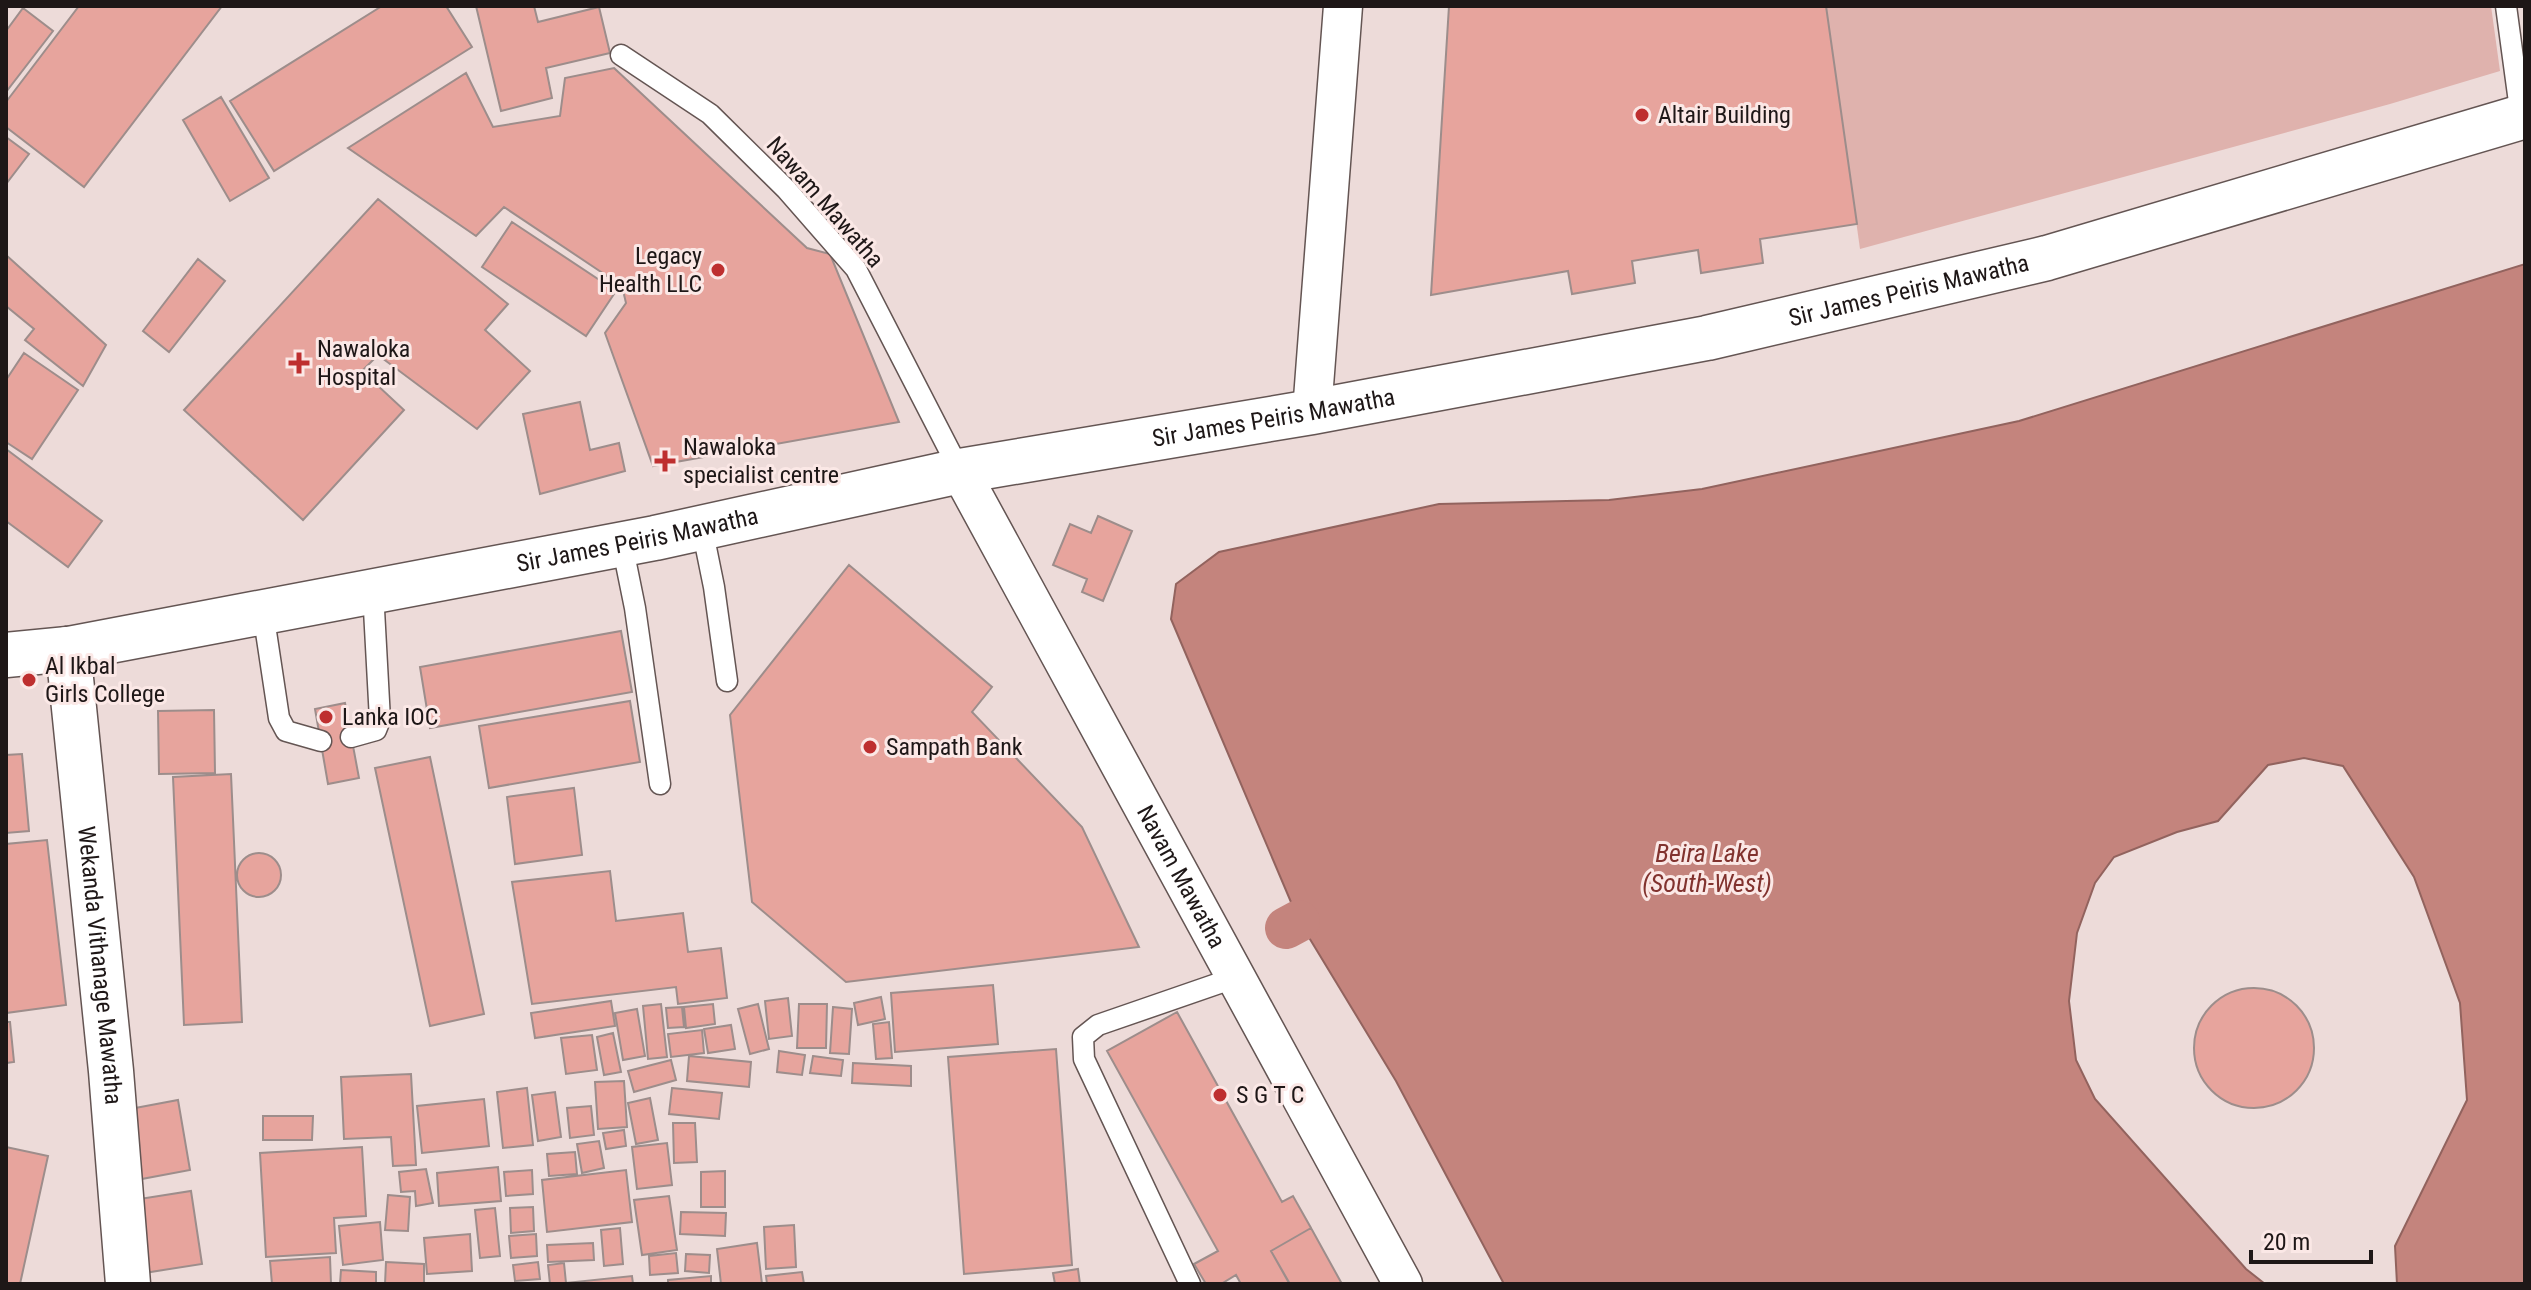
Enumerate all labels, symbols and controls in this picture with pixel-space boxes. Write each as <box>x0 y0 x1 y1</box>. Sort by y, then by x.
place label: Altair Building <box>1658 101 1791 129</box>
marker: Altair Building <box>1633 106 1651 124</box>
street label: Nawam Mawatha <box>761 131 889 273</box>
place label: Legacy Health LLC <box>599 242 702 298</box>
street label: Sir James Peiris Mawatha <box>1786 249 2032 332</box>
marker: Legacy Health LLC <box>709 261 727 279</box>
place label: Nawaloka Hospital <box>317 335 410 391</box>
marker: Nawaloka Hospital <box>288 352 310 374</box>
street label: Sir James Peiris Mawatha <box>1150 383 1397 453</box>
place label: Nawaloka specialist centre <box>683 433 839 489</box>
marker: Nawaloka specialist centre <box>654 450 676 472</box>
street label: Sir James Peiris Mawatha <box>514 502 761 578</box>
place label: Al Ikbal Girls College <box>45 652 165 708</box>
marker: Al Ikbal Girls College <box>20 671 38 689</box>
place label: Lanka IOC <box>342 703 438 731</box>
marker: Lanka IOC <box>317 708 335 726</box>
place label: Sampath Bank <box>886 733 1023 761</box>
marker: Sampath Bank <box>861 738 879 756</box>
street label: Navam Mawatha <box>1131 800 1231 953</box>
street label: Wekanda Vithanage Mawatha <box>72 825 128 1106</box>
water label: Beira Lake (South-West) <box>1642 838 1772 898</box>
place label: S G T C <box>1236 1081 1304 1109</box>
marker: S G T C <box>1211 1086 1229 1104</box>
scale bar <box>2251 1214 2371 1264</box>
text: 20 m <box>2263 1228 2310 1256</box>

